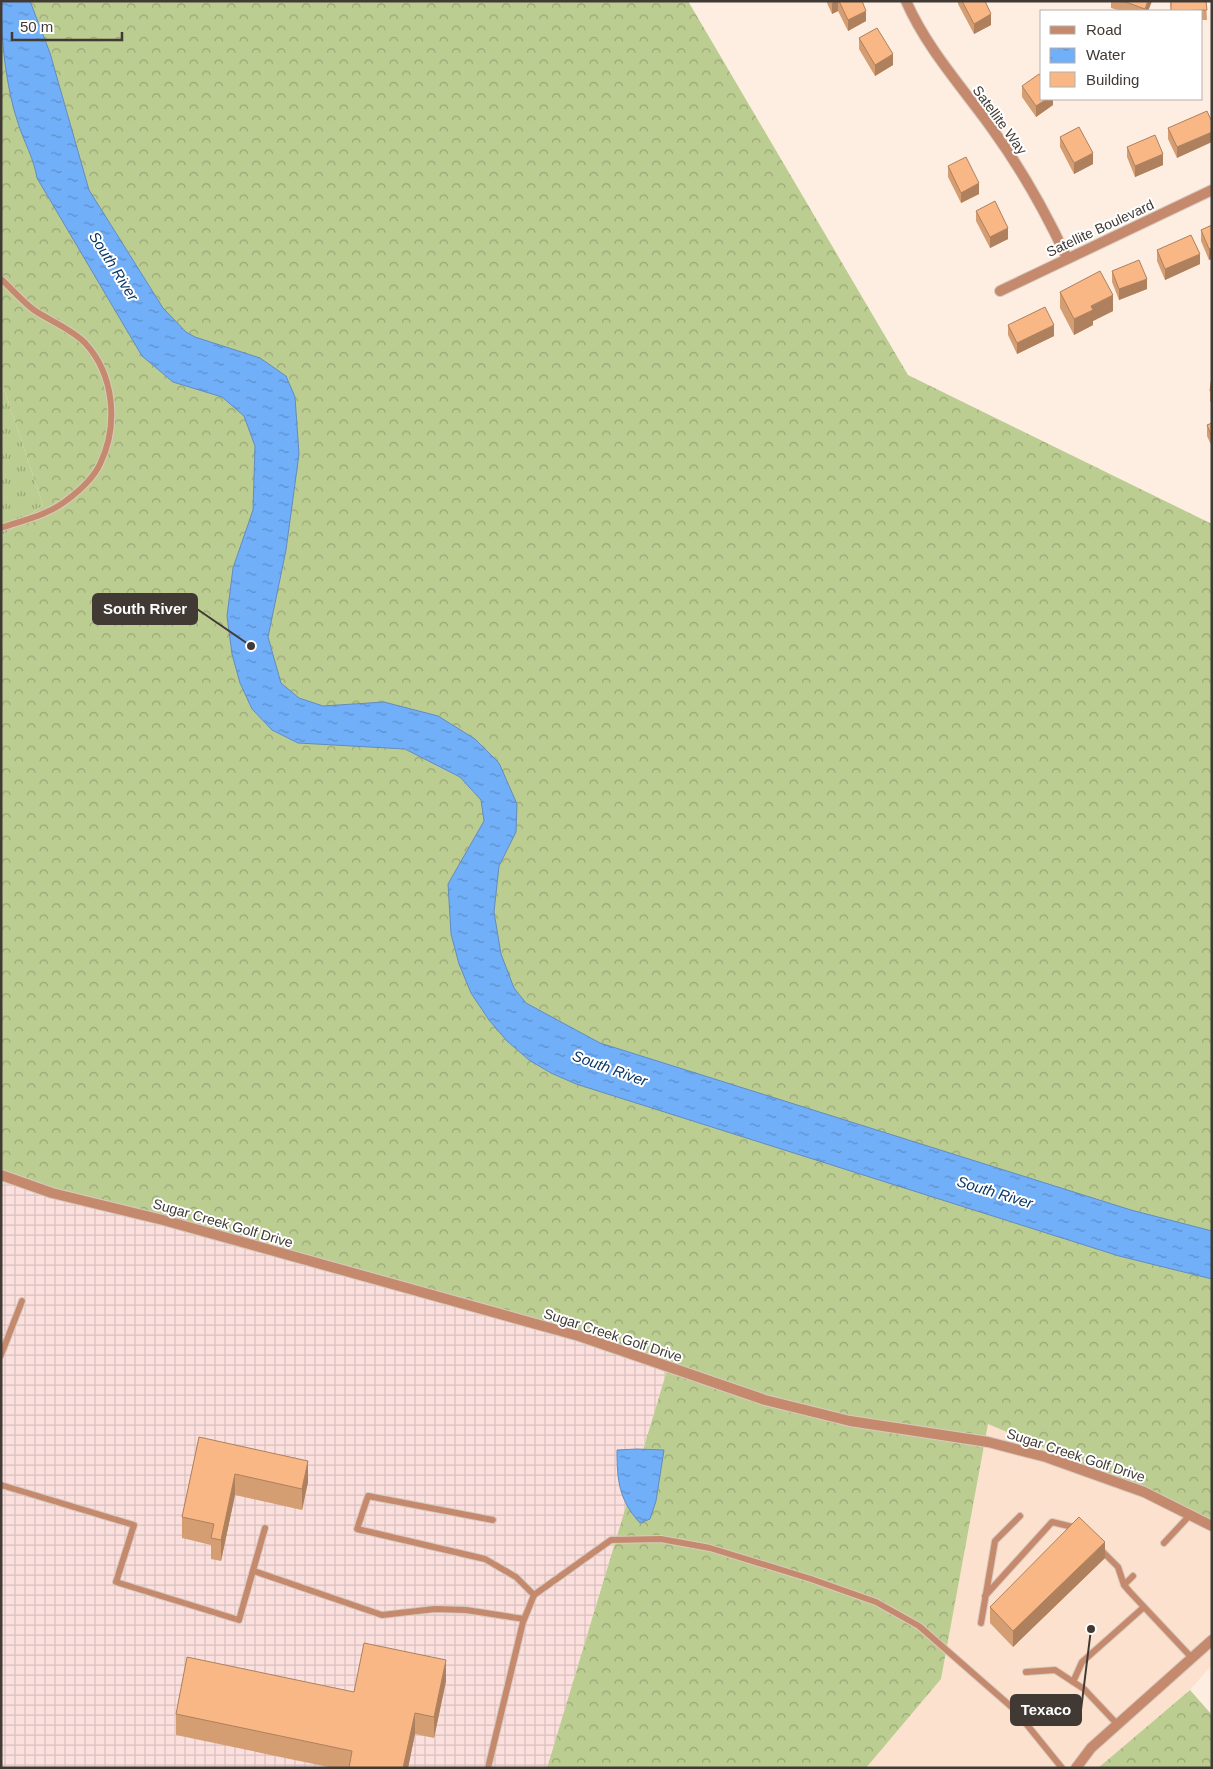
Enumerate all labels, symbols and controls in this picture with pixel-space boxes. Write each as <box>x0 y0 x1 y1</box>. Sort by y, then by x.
scale bar <box>12 10 122 42</box>
legend <box>1040 10 1203 100</box>
text: 50 m <box>20 18 53 35</box>
text: Road <box>1086 21 1122 38</box>
text: Water <box>1086 46 1125 63</box>
text: Building <box>1086 71 1139 88</box>
street label: Satellite Way <box>970 82 1030 158</box>
street label: Satellite Boulevard <box>1044 196 1156 260</box>
water label: South River <box>86 228 143 305</box>
callout: South River <box>93 594 197 624</box>
text: South River <box>103 600 187 617</box>
water label: South River <box>570 1047 651 1090</box>
water label: South River <box>955 1172 1036 1212</box>
street label: Sugar Creek Golf Drive <box>151 1195 295 1251</box>
street label: Sugar Creek Golf Drive <box>542 1305 684 1365</box>
street label: Sugar Creek Golf Drive <box>1005 1425 1147 1485</box>
callout: Texaco <box>1011 1695 1081 1725</box>
text: Texaco <box>1021 1701 1071 1718</box>

